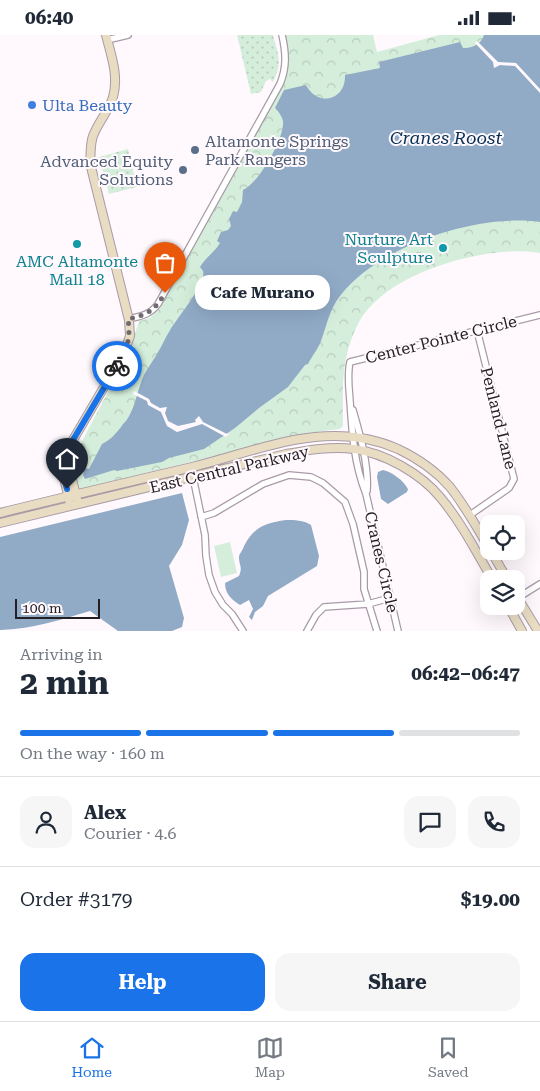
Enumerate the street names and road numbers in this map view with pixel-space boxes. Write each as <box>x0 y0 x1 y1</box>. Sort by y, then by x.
street label: Center Pointe Circle <box>363 311 519 368</box>
street label: Penland Lane <box>477 365 520 472</box>
street label: East Central Parkway <box>147 442 311 497</box>
street label: Cranes Circle <box>361 510 402 615</box>

